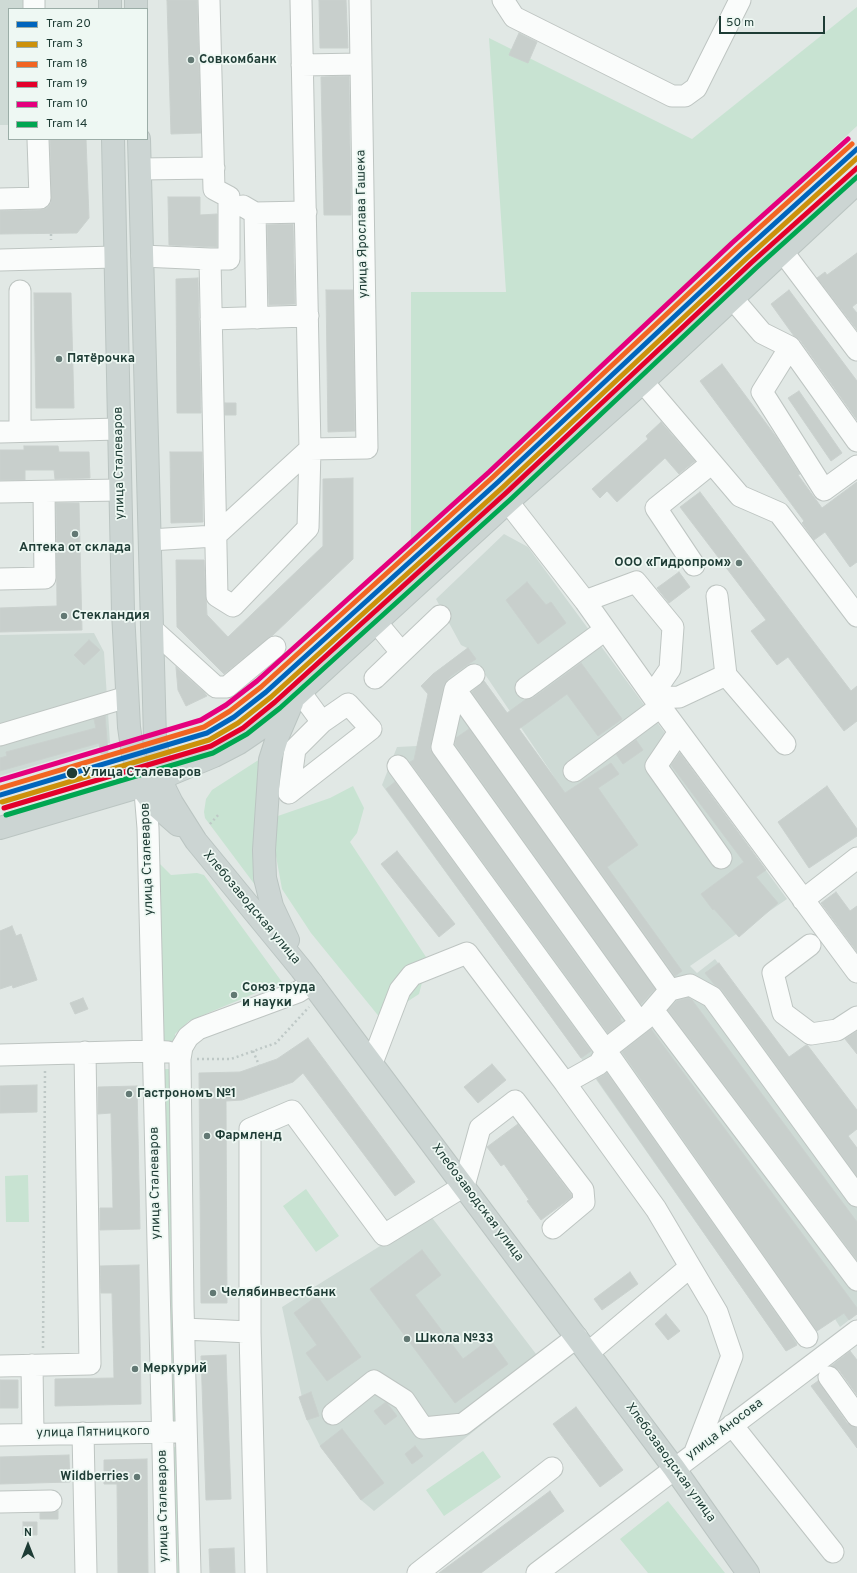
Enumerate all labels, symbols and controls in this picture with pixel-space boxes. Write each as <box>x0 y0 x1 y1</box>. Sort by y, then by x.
legend <box>8 8 148 140</box>
scale bar <box>721 8 827 34</box>
text: 50 m <box>726 15 754 31</box>
text: Tram 20 <box>46 16 91 32</box>
text: Tram 3 <box>46 36 83 52</box>
place label: Совкомбанк <box>199 52 277 68</box>
marker: Совкомбанк <box>186 55 196 65</box>
text: Tram 18 <box>46 56 88 72</box>
text: Tram 19 <box>46 76 87 92</box>
text: Tram 10 <box>46 96 88 112</box>
text: Tram 14 <box>46 116 88 132</box>
street label: улица Ярослава Гашека <box>354 149 372 299</box>
place label: Пятёрочка <box>67 351 135 367</box>
marker: Пятёрочка <box>54 354 64 364</box>
street label: улица Сталеваров <box>111 406 129 520</box>
marker: Аптека от склада <box>70 529 80 539</box>
place label: Аптека от склада <box>19 540 131 556</box>
place label: ООО «Гидропром» <box>614 555 731 571</box>
marker: ООО «Гидропром» <box>734 558 744 568</box>
place label: Стекландия <box>72 608 150 624</box>
marker: Стекландия <box>59 611 69 621</box>
place label: Улица Сталеваров <box>82 765 201 781</box>
marker: Улица Сталеваров <box>65 766 79 780</box>
street label: улица Сталеваров <box>138 802 158 916</box>
street label: Хлебозаводская улица <box>199 848 303 968</box>
place label: Союз труда и науки <box>242 980 316 1011</box>
marker: Союз труда и науки <box>229 990 239 1000</box>
place label: Гастрономъ №1 <box>137 1086 236 1102</box>
marker: Гастрономъ №1 <box>124 1089 134 1099</box>
street label: улица Сталеваров <box>147 1126 165 1240</box>
place label: Фармленд <box>215 1128 282 1144</box>
marker: Фармленд <box>202 1131 212 1141</box>
street label: Хлебозаводская улица <box>428 1141 526 1265</box>
place label: Челябинвестбанк <box>221 1285 336 1301</box>
marker: Челябинвестбанк <box>208 1288 218 1298</box>
place label: Школа №33 <box>415 1331 494 1347</box>
marker: Школа №33 <box>402 1334 412 1344</box>
place label: Меркурий <box>143 1361 207 1377</box>
marker: Меркурий <box>130 1364 140 1374</box>
street label: улица Аносова <box>683 1396 767 1464</box>
street label: Хлебозаводская улица <box>622 1400 718 1526</box>
street label: улица Пятницкого <box>36 1424 150 1442</box>
street label: улица Сталеваров <box>155 1449 173 1563</box>
place label: Wildberries <box>60 1469 129 1485</box>
marker: Wildberries <box>132 1472 142 1482</box>
north arrow <box>8 1525 48 1565</box>
text: N <box>24 1526 32 1540</box>

